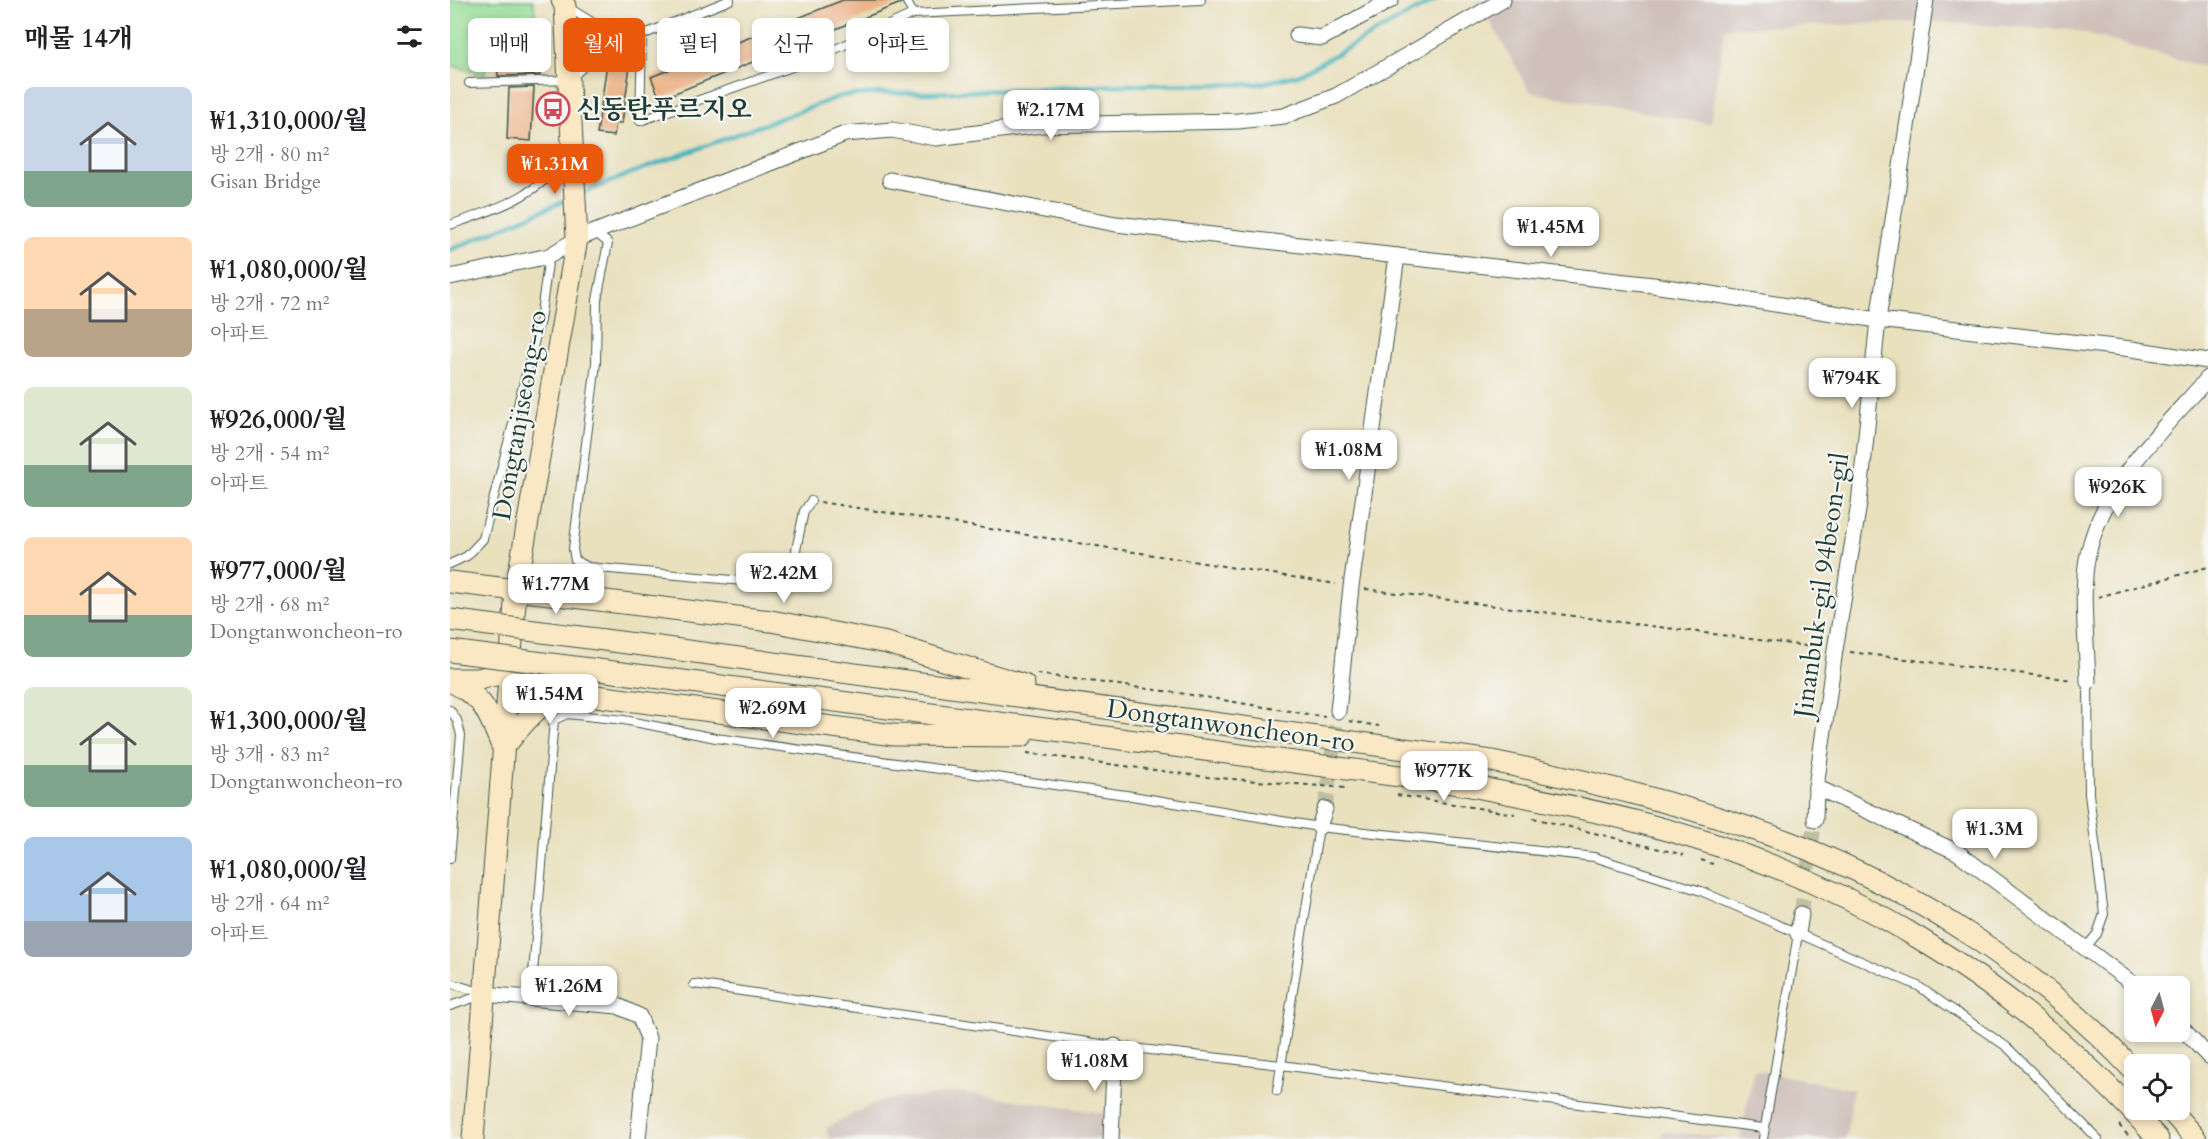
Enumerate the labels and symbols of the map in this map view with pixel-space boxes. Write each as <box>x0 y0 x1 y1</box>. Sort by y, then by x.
pin: ₩2.17M <box>1002 90 1100 141</box>
bus stop icon: 신동탄푸르지오 <box>535 91 571 127</box>
place label: 신동탄푸르지오 <box>576 92 752 127</box>
pin: ₩1.31M <box>506 144 604 195</box>
pin: ₩1.45M <box>1502 207 1600 258</box>
street label: Dongtanjiseong-ro <box>484 307 555 523</box>
pin: ₩794K <box>1810 358 1894 409</box>
pin: ₩1.08M <box>1300 430 1398 481</box>
street label: Jinanbuk-gil 94beon-gil <box>1785 450 1857 724</box>
pin: ₩926K <box>2076 467 2160 518</box>
pin: ₩2.42M <box>735 553 833 604</box>
pin: ₩1.77M <box>507 564 605 615</box>
pin: ₩1.54M <box>501 674 599 725</box>
pin: ₩2.69M <box>724 688 822 739</box>
street label: Dongtanwoncheon-ro <box>1105 691 1357 760</box>
pin: ₩977K <box>1402 751 1486 802</box>
pin: ₩1.3M <box>1953 809 2037 860</box>
pin: ₩1.26M <box>520 966 618 1017</box>
north arrow <box>2124 976 2190 1042</box>
pin: ₩1.08M <box>1046 1041 1144 1092</box>

